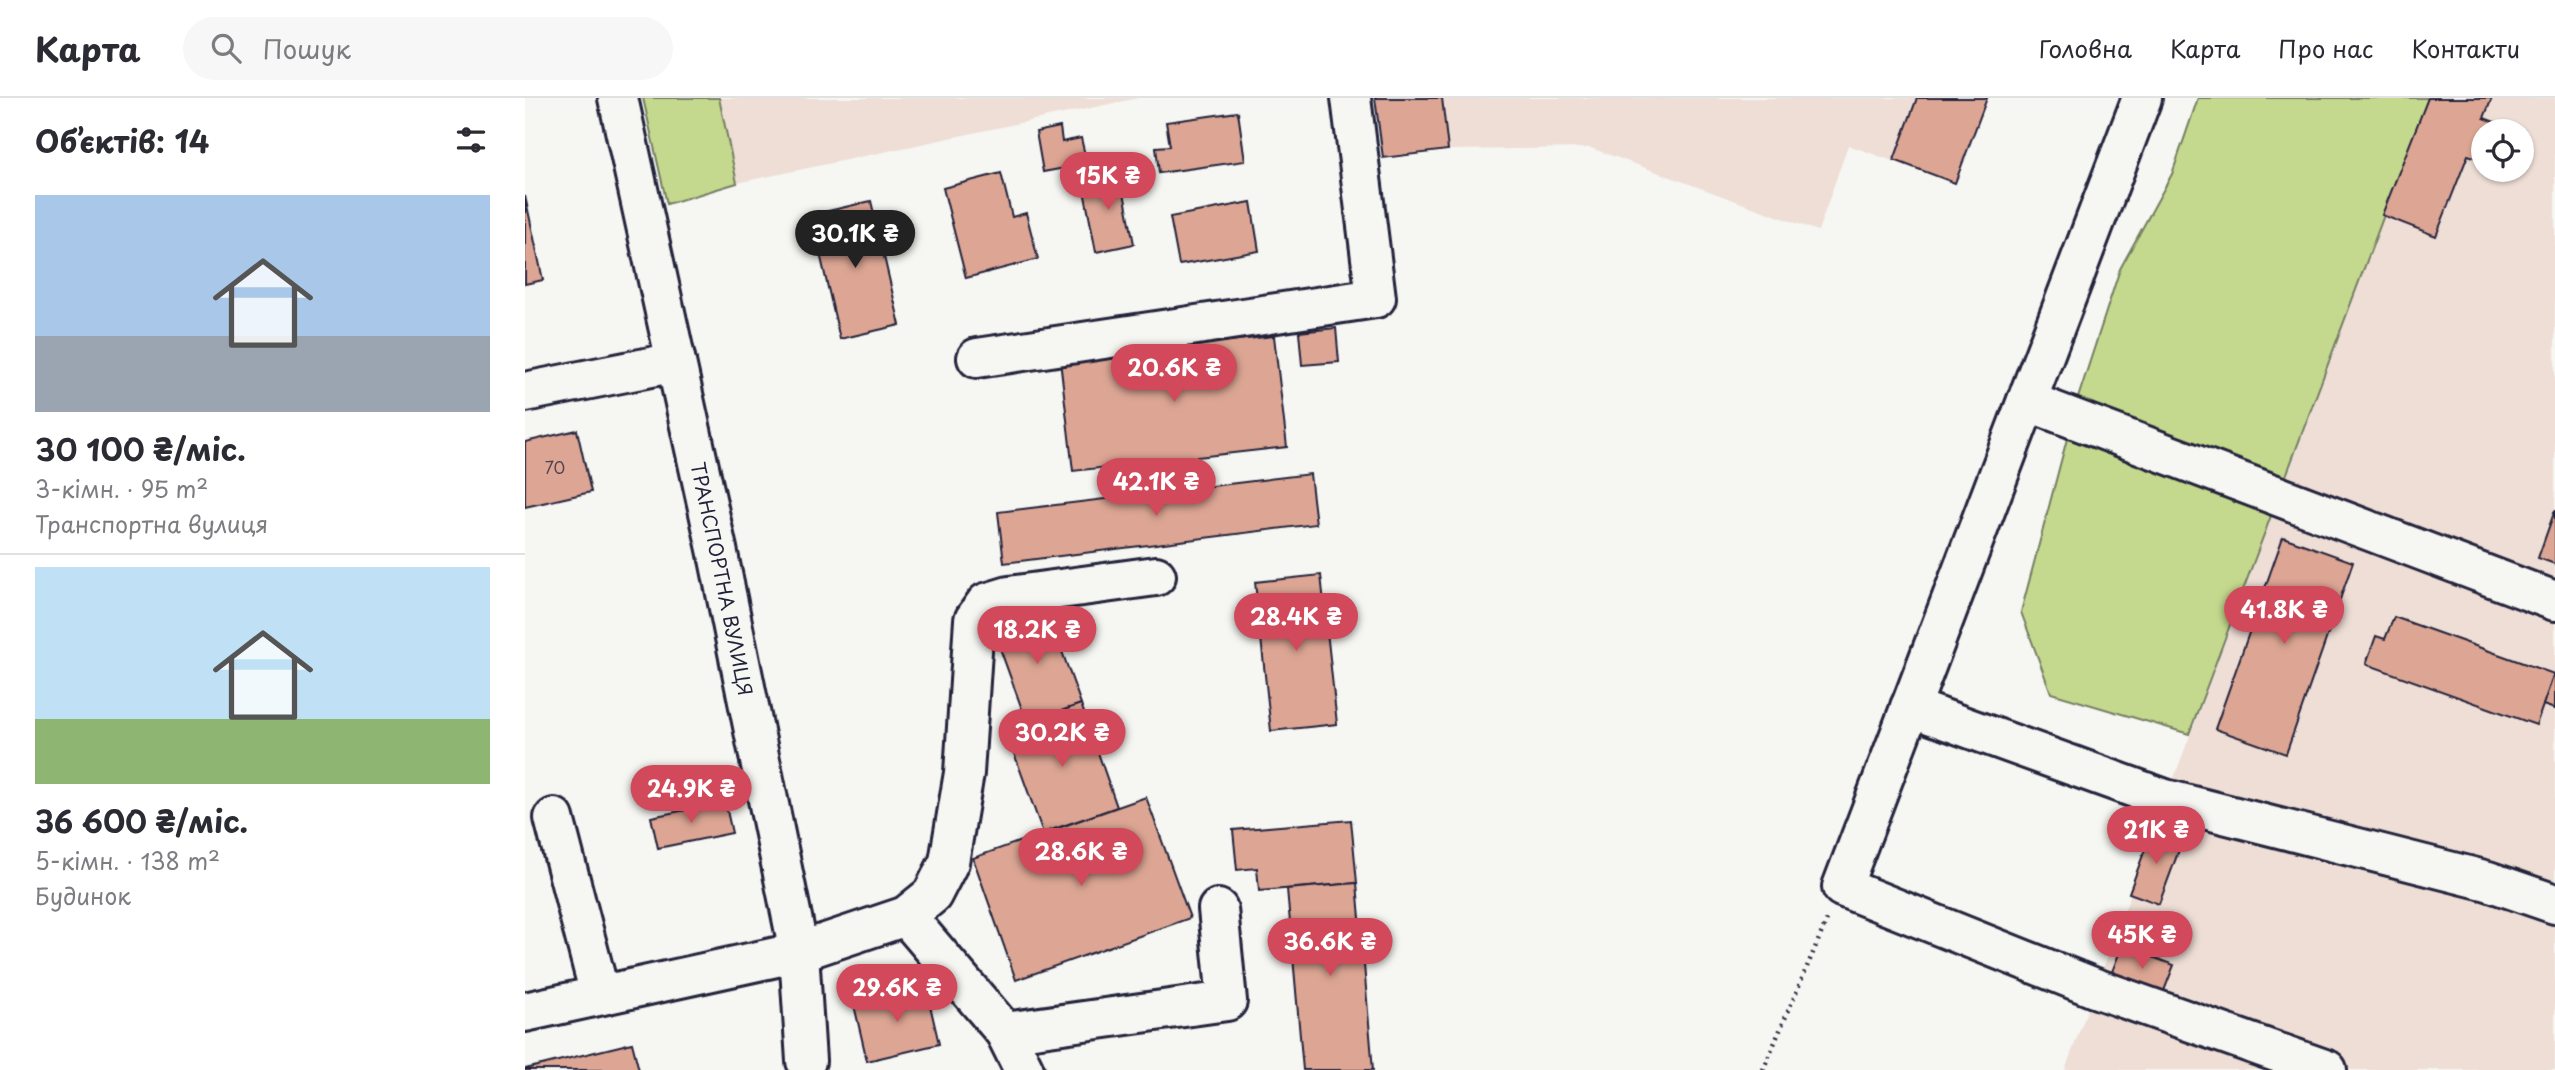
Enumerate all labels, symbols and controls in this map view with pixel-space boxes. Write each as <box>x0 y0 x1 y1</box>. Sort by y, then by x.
search box <box>183 17 673 80</box>
text: Карта <box>35 23 141 73</box>
icon: search <box>207 29 245 67</box>
text: Пошук <box>263 29 351 68</box>
text: Головна <box>2039 30 2132 66</box>
text: Карта <box>2170 30 2240 66</box>
text: Про нас <box>2278 30 2373 66</box>
text: Контакти <box>2411 30 2520 66</box>
text: Об’єктів: 14 <box>35 118 209 163</box>
map controls <box>2471 119 2534 182</box>
button: locate <box>2471 119 2534 182</box>
icon: filters <box>452 121 490 159</box>
pin: 15K ₴ <box>1059 152 1157 212</box>
text: 15K ₴ <box>1076 157 1140 192</box>
pin: 30.1K ₴ <box>790 211 920 270</box>
text: 30.1K ₴ <box>811 215 899 250</box>
icon: home <box>200 240 326 366</box>
pin: 20.6K ₴ <box>1109 344 1239 404</box>
text: 20.6K ₴ <box>1127 349 1221 384</box>
text: 30 100 ₴/міс. <box>35 426 246 471</box>
house number: 70 <box>545 455 565 479</box>
pin: 42.1K ₴ <box>1091 458 1221 518</box>
street label: ТРАНСПОРТНА ВУЛИЦЯ <box>684 459 760 698</box>
text: 42.1K ₴ <box>1113 463 1199 498</box>
text: 3-кімн. · 95 m² <box>35 471 208 506</box>
text: Транспортна вулиця <box>35 506 268 541</box>
pin: 41.8K ₴ <box>2219 587 2349 646</box>
text: 41.8K ₴ <box>2240 591 2328 626</box>
pin: 28.4K ₴ <box>1231 594 1361 653</box>
text: 28.4K ₴ <box>1250 598 1342 633</box>
pin: 18.2K ₴ <box>972 606 1102 666</box>
text: 18.2K ₴ <box>993 611 1081 646</box>
icon: home <box>200 612 326 738</box>
pin: 30.2K ₴ <box>997 710 1127 769</box>
text: 30.2K ₴ <box>1015 714 1109 749</box>
pin: 24.9K ₴ <box>626 766 756 825</box>
text: 24.9K ₴ <box>647 770 735 805</box>
text: 36 600 ₴/міс. <box>35 798 248 843</box>
pin: 21K ₴ <box>2107 806 2205 866</box>
text: 21K ₴ <box>2123 811 2189 846</box>
pin: 28.6K ₴ <box>1016 828 1146 888</box>
text: 28.6K ₴ <box>1034 833 1128 868</box>
text: 5-кімн. · 138 m² <box>35 843 220 878</box>
text: Будинок <box>35 878 131 913</box>
pin: 45K ₴ <box>2093 912 2191 971</box>
text: 45K ₴ <box>2108 916 2176 951</box>
pin: 36.6K ₴ <box>1265 918 1395 978</box>
text: 36.6K ₴ <box>1284 923 1376 958</box>
pin: 29.6K ₴ <box>832 964 962 1024</box>
text: 29.6K ₴ <box>852 969 942 1004</box>

